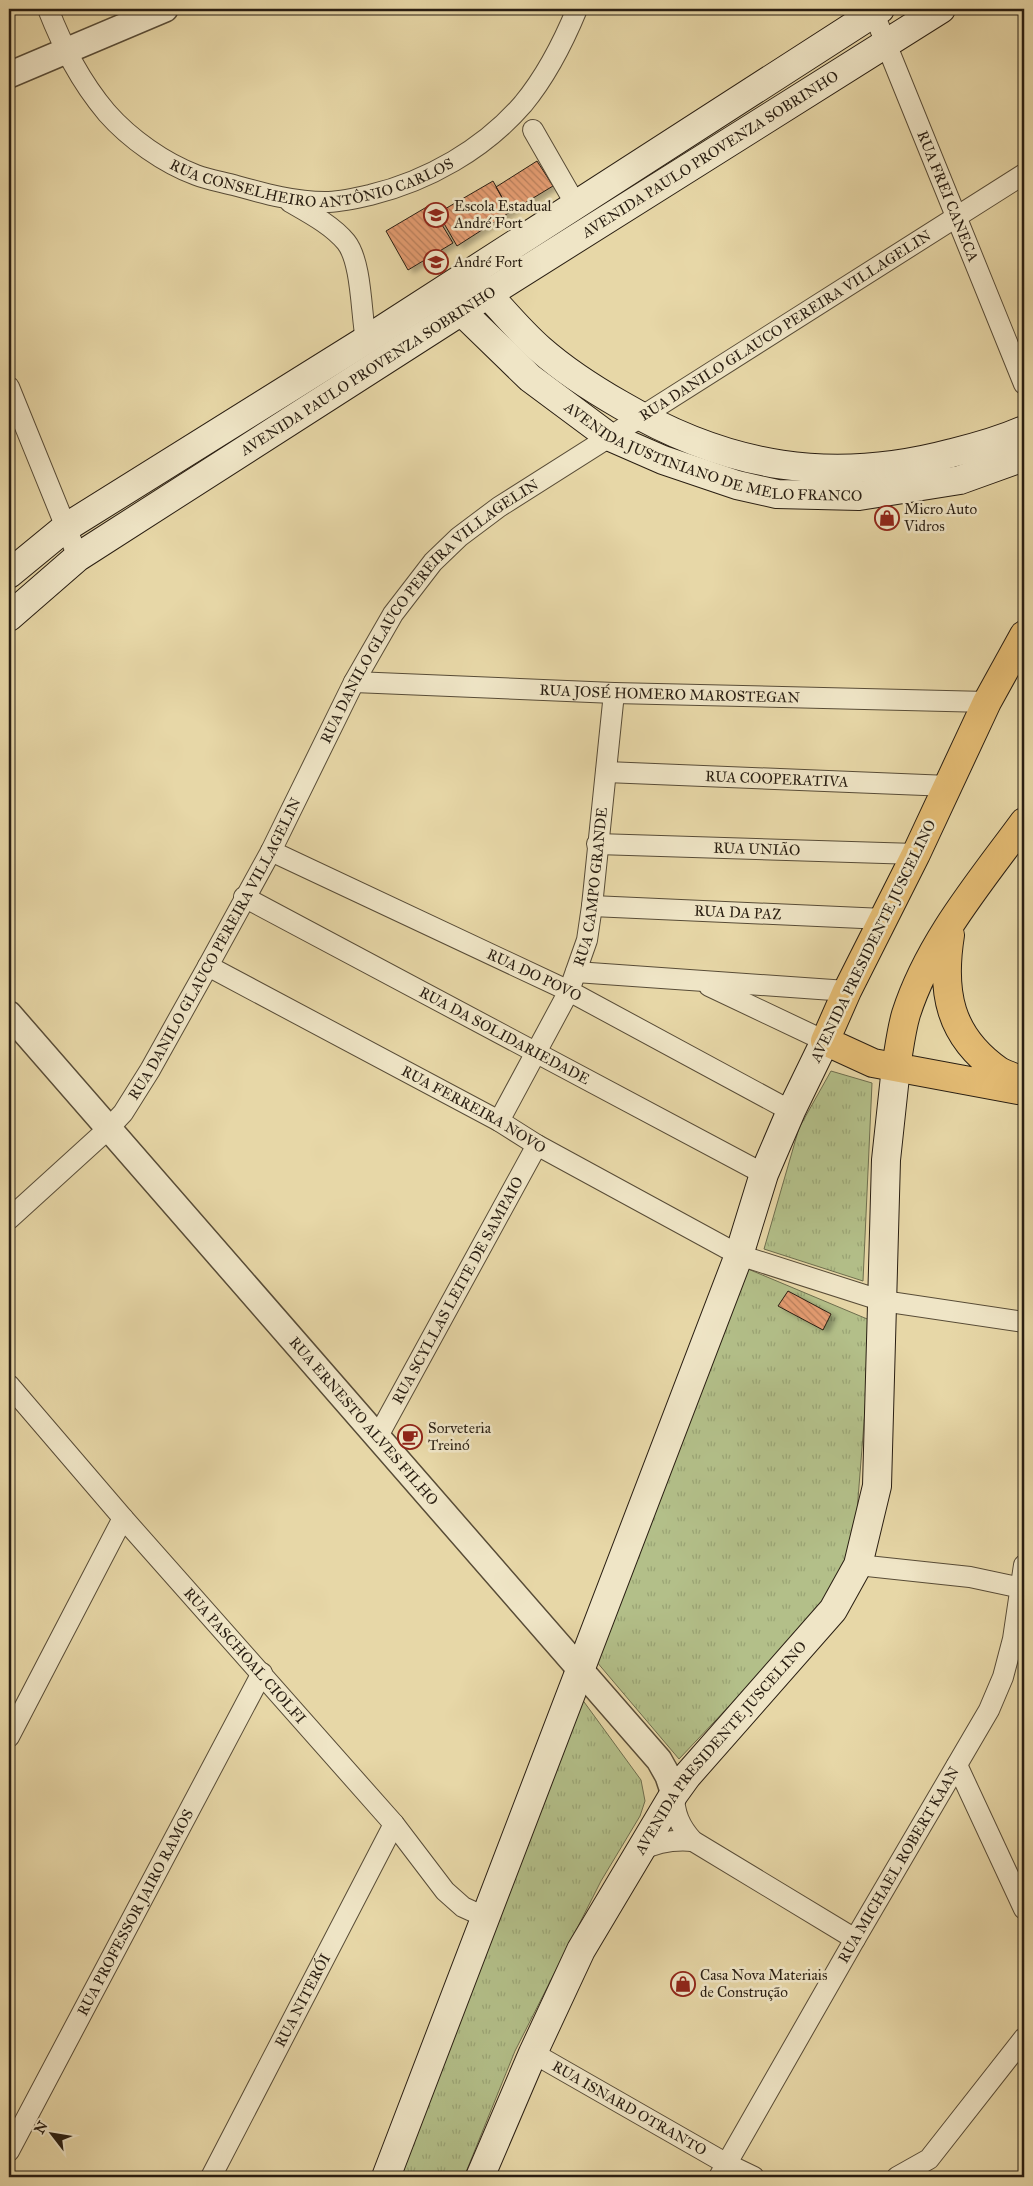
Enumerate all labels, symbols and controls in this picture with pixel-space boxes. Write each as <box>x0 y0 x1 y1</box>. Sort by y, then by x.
street label: AVENIDA PAULO PROVENZA SOBRINHO <box>578 67 842 242</box>
street label: RUA FREI CANECA <box>913 128 982 264</box>
street label: RUA CONSELHEIRO ANTÔNIO CARLOS <box>164 149 458 167</box>
text: RUA CONSELHEIRO ANTÔNIO CARLOS <box>167 154 457 211</box>
place label: Escola Estadual André Fort <box>453 197 552 232</box>
school or university icon: Escola Estadual André Fort <box>423 202 449 228</box>
street label: RUA DANILO GLAUCO PEREIRA VILLAGELIN <box>636 226 935 425</box>
school or university icon: André Fort <box>423 249 449 275</box>
place label: André Fort <box>453 253 523 271</box>
street label: AVENIDA PAULO PROVENZA SOBRINHO <box>236 282 499 460</box>
street label: AVENIDA JUSTINIANO DE MELO FRANCO <box>560 397 862 505</box>
street label: RUA DANILO GLAUCO PEREIRA VILLAGELIN <box>316 475 542 746</box>
place label: Micro Auto Vidros <box>903 500 978 535</box>
shop icon: Micro Auto Vidros <box>874 505 900 531</box>
street label: RUA JOSÉ HOMERO MAROSTEGAN <box>539 681 801 706</box>
street label: RUA COOPERATIVA <box>705 767 849 791</box>
street label: RUA DANILO GLAUCO PEREIRA VILLAGELIN <box>125 794 305 1103</box>
street label: RUA CAMPO GRANDE <box>570 806 611 968</box>
street label: AVENIDA PRESIDENTE JUSCELINO <box>806 817 941 1066</box>
street label: RUA UNIÃO <box>713 839 801 859</box>
street label: RUA DA PAZ <box>694 902 782 923</box>
street label: RUA DO POVO <box>484 945 585 1005</box>
street label: RUA DA SOLIDARIEDADE <box>416 983 593 1089</box>
street label: RUA FERREIRA NOVO <box>398 1062 549 1157</box>
street label: RUA SCYLLAS LEITE DE SAMPAIO <box>388 1174 527 1407</box>
street label: RUA ERNESTO ALVES FILHO <box>285 1333 442 1509</box>
place label: Sorveteria Treinó <box>428 1419 492 1454</box>
cafe icon: Sorveteria Treinó <box>397 1424 423 1450</box>
street label: RUA PASCHOAL CIOLFI <box>180 1584 310 1727</box>
street label: AVENIDA PRESIDENTE JUSCELINO <box>630 1638 810 1859</box>
street label: RUA MICHAEL ROBERT KAAN <box>834 1763 963 1966</box>
street label: RUA PROFESSOR JAIRO RAMOS <box>73 1806 197 2019</box>
street label: RUA NITERÓI <box>271 1951 334 2050</box>
place label: Casa Nova Materiais de Construção <box>700 1966 827 2001</box>
shop icon: Casa Nova Materiais de Construção <box>670 1971 696 1997</box>
street label: RUA ISNARD OTRANTO <box>549 2057 710 2159</box>
north arrow <box>28 2108 78 2158</box>
text: N <box>31 2118 52 2137</box>

